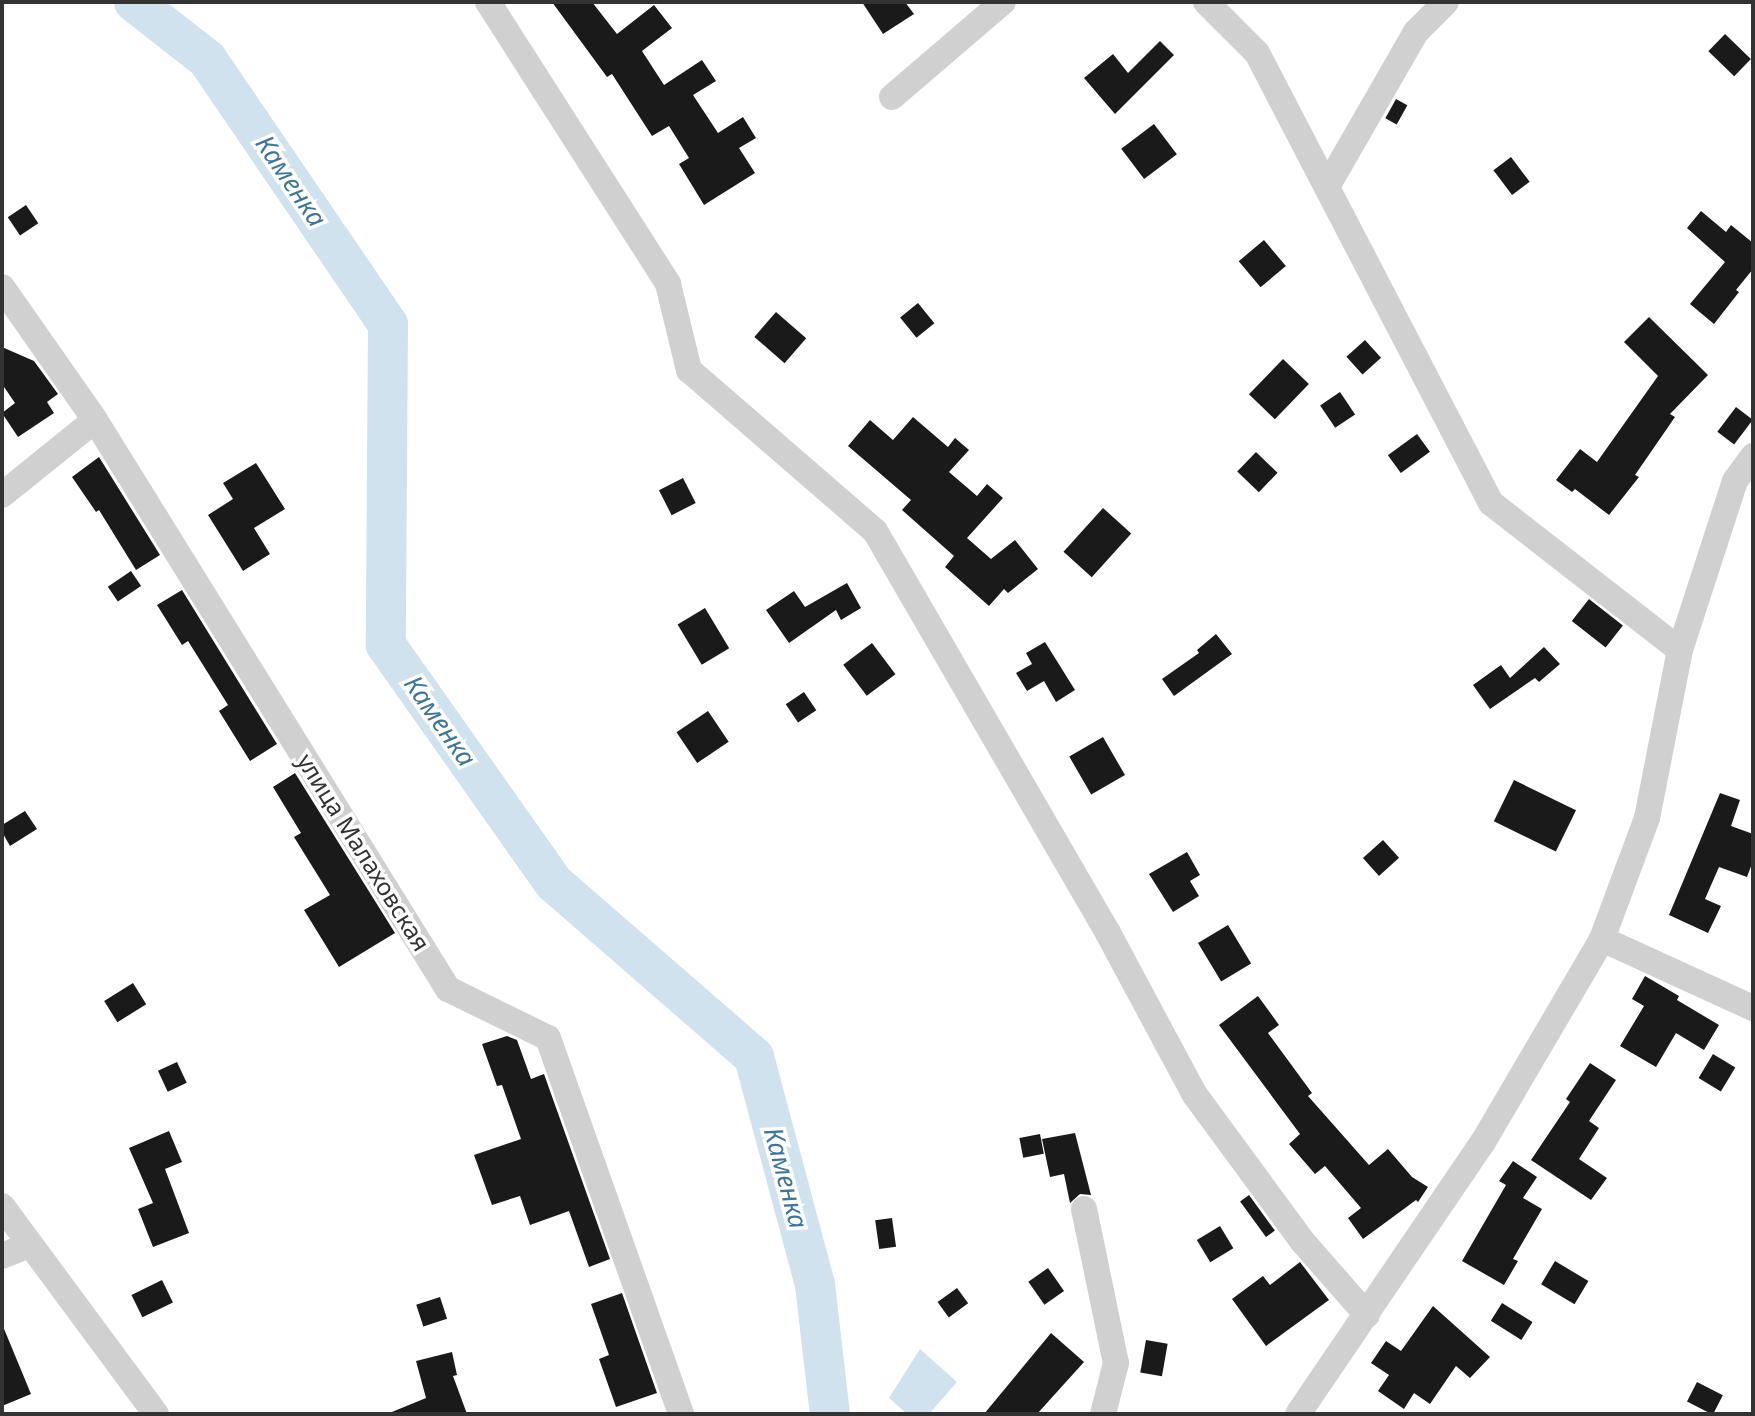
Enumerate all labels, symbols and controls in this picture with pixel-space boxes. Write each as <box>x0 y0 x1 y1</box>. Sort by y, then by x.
water label: Каменка <box>249 129 333 233</box>
water label: Каменка <box>398 670 482 772</box>
street label: улица Малаховская <box>292 748 436 956</box>
water label: Каменка <box>758 1124 814 1232</box>

